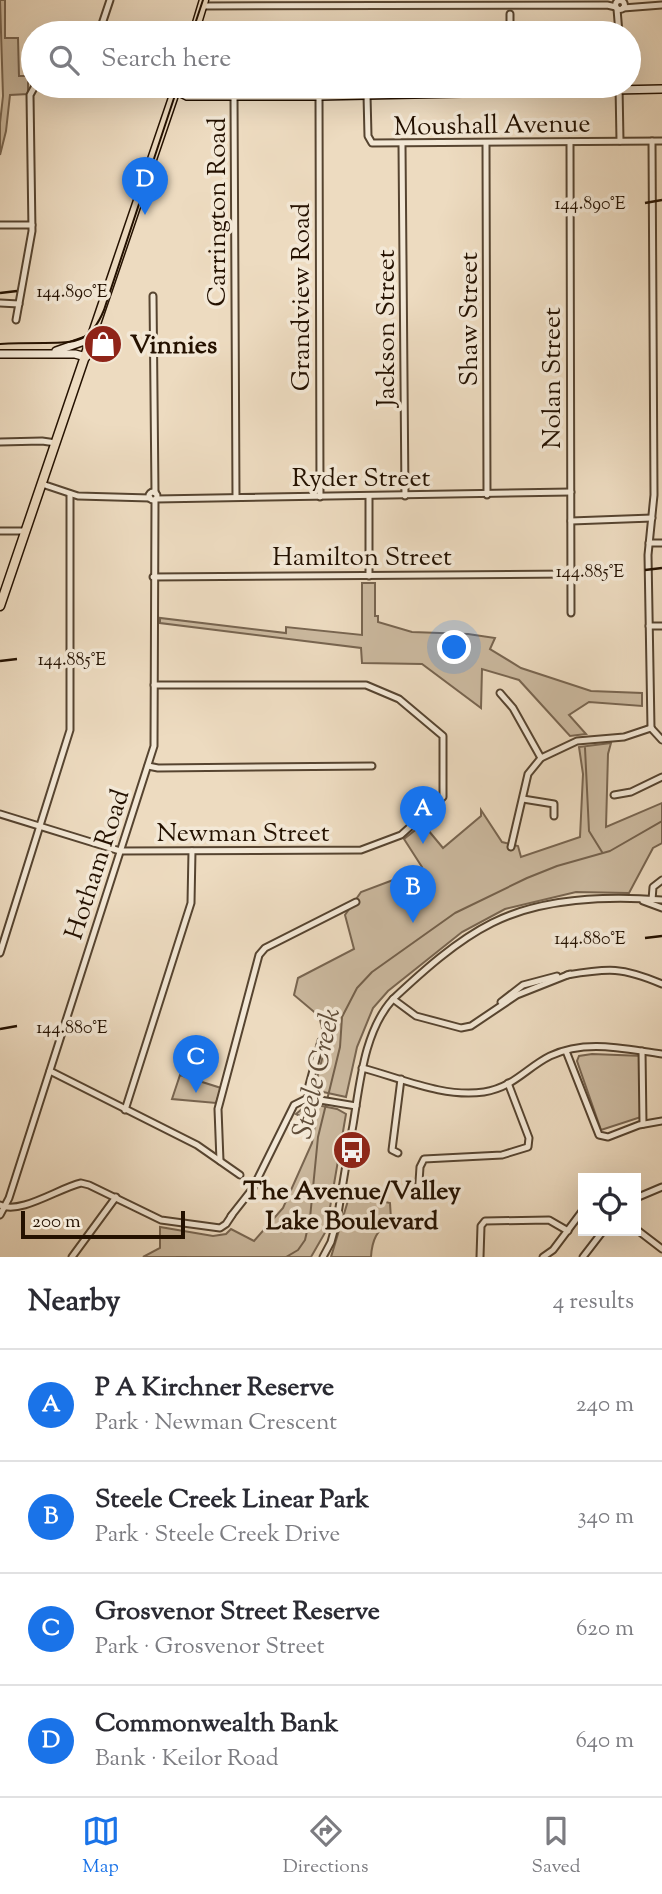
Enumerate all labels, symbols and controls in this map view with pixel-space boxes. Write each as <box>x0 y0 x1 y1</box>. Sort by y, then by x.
search box <box>21 21 641 98</box>
icon: search <box>45 41 83 79</box>
text: Search here <box>101 41 231 78</box>
street label: Moushall Avenue <box>393 106 591 147</box>
street label: Carrington Road <box>200 117 237 307</box>
pin: D <box>122 157 168 215</box>
text: 144.890°E <box>554 192 626 218</box>
street label: Grandview Road <box>284 202 321 391</box>
street label: Jackson Street <box>369 249 406 409</box>
street label: Shaw Street <box>452 252 489 386</box>
text: 144.890°E <box>36 280 108 306</box>
street label: Nolan Street <box>535 307 572 449</box>
shop icon: Vinnies <box>82 323 124 365</box>
place label: Vinnies <box>130 328 217 365</box>
street label: Ryder Street <box>292 461 430 498</box>
street label: Hamilton Street <box>272 540 452 577</box>
text: 144.885°E <box>556 560 624 586</box>
your location <box>437 630 471 664</box>
text: 144.885°E <box>38 648 106 674</box>
street label: Hotham Road <box>57 784 140 945</box>
pin: A <box>400 786 446 844</box>
street label: Newman Street <box>156 816 330 853</box>
pin: B <box>390 865 436 923</box>
text: 144.880°E <box>554 927 626 953</box>
water label: Steele Creek <box>283 1004 352 1143</box>
text: 144.880°E <box>36 1016 108 1042</box>
pin: C <box>173 1035 219 1093</box>
bus stop icon: The Avenue/Valley Lake Boulevard <box>331 1129 373 1171</box>
map controls <box>578 1173 641 1236</box>
button: locate <box>578 1173 641 1236</box>
place label: The Avenue/Valley Lake Boulevard <box>243 1174 461 1241</box>
scale bar <box>21 1208 186 1240</box>
text: 200 m <box>32 1209 81 1236</box>
text: Nearby <box>28 1281 120 1324</box>
text: 4 results <box>553 1286 634 1319</box>
text: P A Kirchner Reserve <box>95 1370 334 1407</box>
text: A <box>42 1389 60 1422</box>
text: 240 m <box>576 1389 634 1422</box>
text: Park · Newman Crescent <box>95 1407 337 1440</box>
text: Steele Creek Linear Park <box>95 1482 369 1519</box>
text: B <box>44 1501 58 1534</box>
text: 340 m <box>577 1501 634 1534</box>
text: Park · Steele Creek Drive <box>95 1519 340 1552</box>
text: Grosvenor Street Reserve <box>95 1594 380 1631</box>
text: C <box>42 1613 60 1646</box>
text: 620 m <box>576 1613 634 1646</box>
text: Park · Grosvenor Street <box>95 1631 325 1664</box>
text: Commonwealth Bank <box>95 1706 338 1743</box>
text: D <box>42 1725 60 1758</box>
text: 640 m <box>576 1725 634 1758</box>
text: Bank · Keilor Road <box>95 1743 279 1776</box>
tab: Map <box>82 1812 120 1881</box>
tab: Directions <box>283 1812 368 1881</box>
tab: Saved <box>532 1812 580 1881</box>

